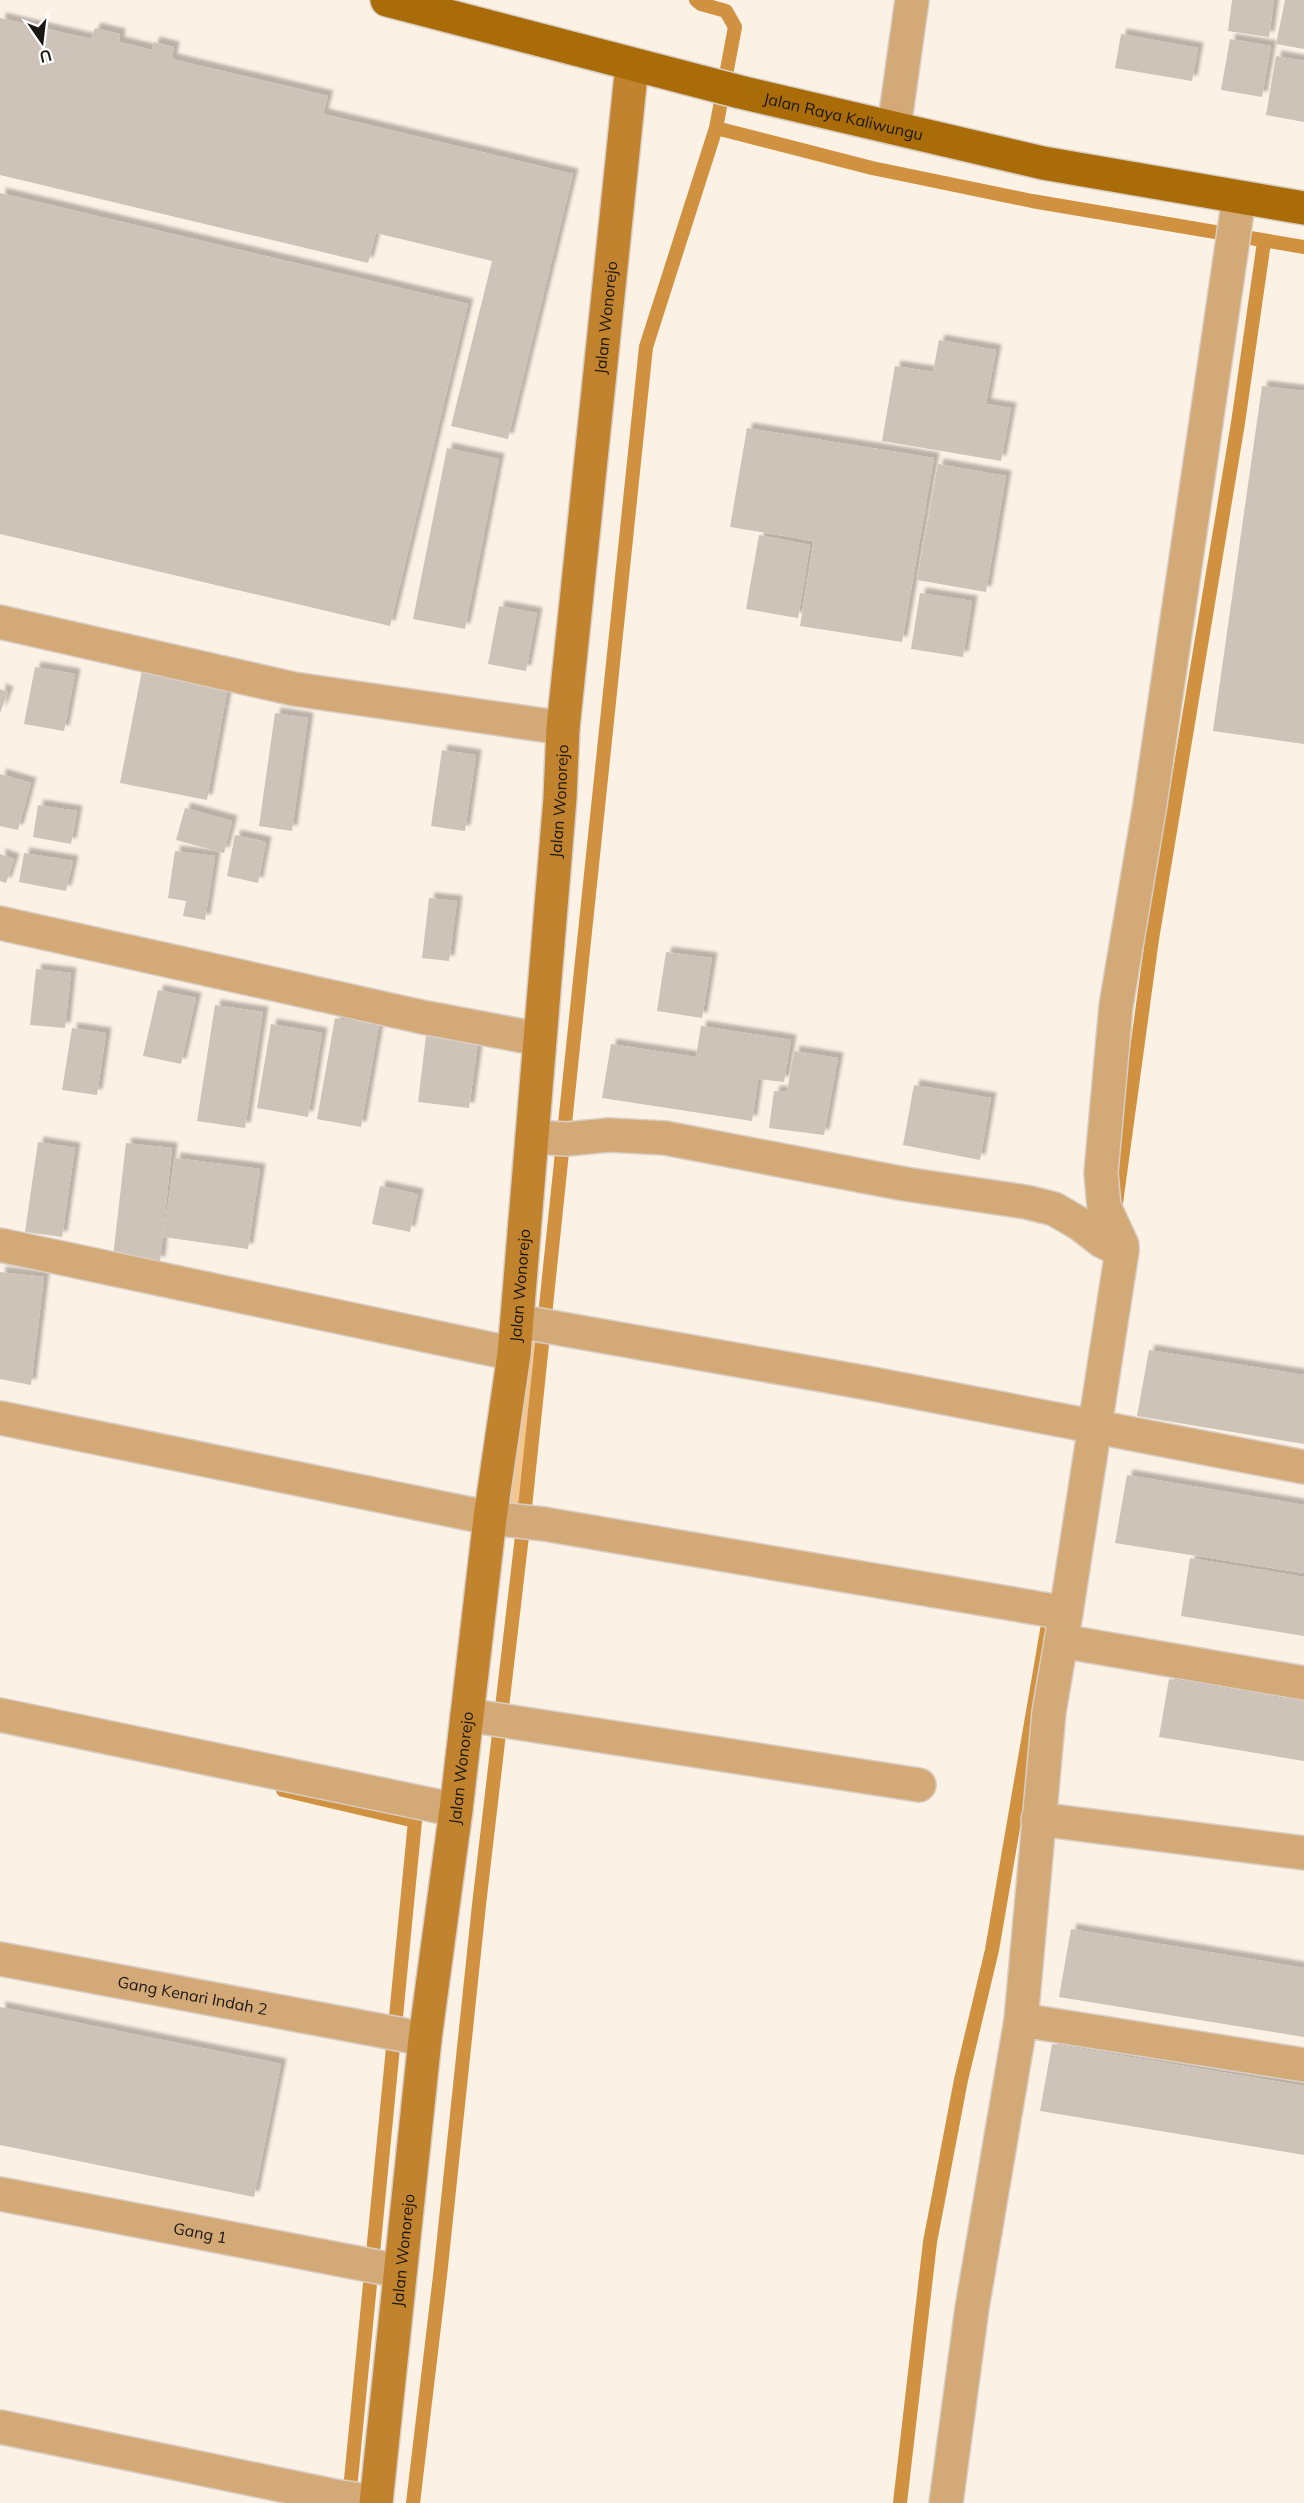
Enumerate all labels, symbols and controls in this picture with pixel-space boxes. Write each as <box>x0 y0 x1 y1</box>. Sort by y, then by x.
north arrow <box>12 12 72 72</box>
text: U <box>37 45 54 68</box>
street label: Jalan Raya Kaliwungu <box>762 88 925 145</box>
street label: Jalan Wonorejo <box>590 260 622 375</box>
street label: Jalan Wonorejo <box>545 744 572 859</box>
street label: Jalan Wonorejo <box>505 1228 534 1343</box>
street label: Jalan Wonorejo <box>444 1710 477 1826</box>
street label: Gang Kenari Indah 2 <box>116 1971 269 2019</box>
street label: Jalan Wonorejo <box>387 2193 419 2308</box>
street label: Gang 1 <box>172 2218 229 2248</box>

